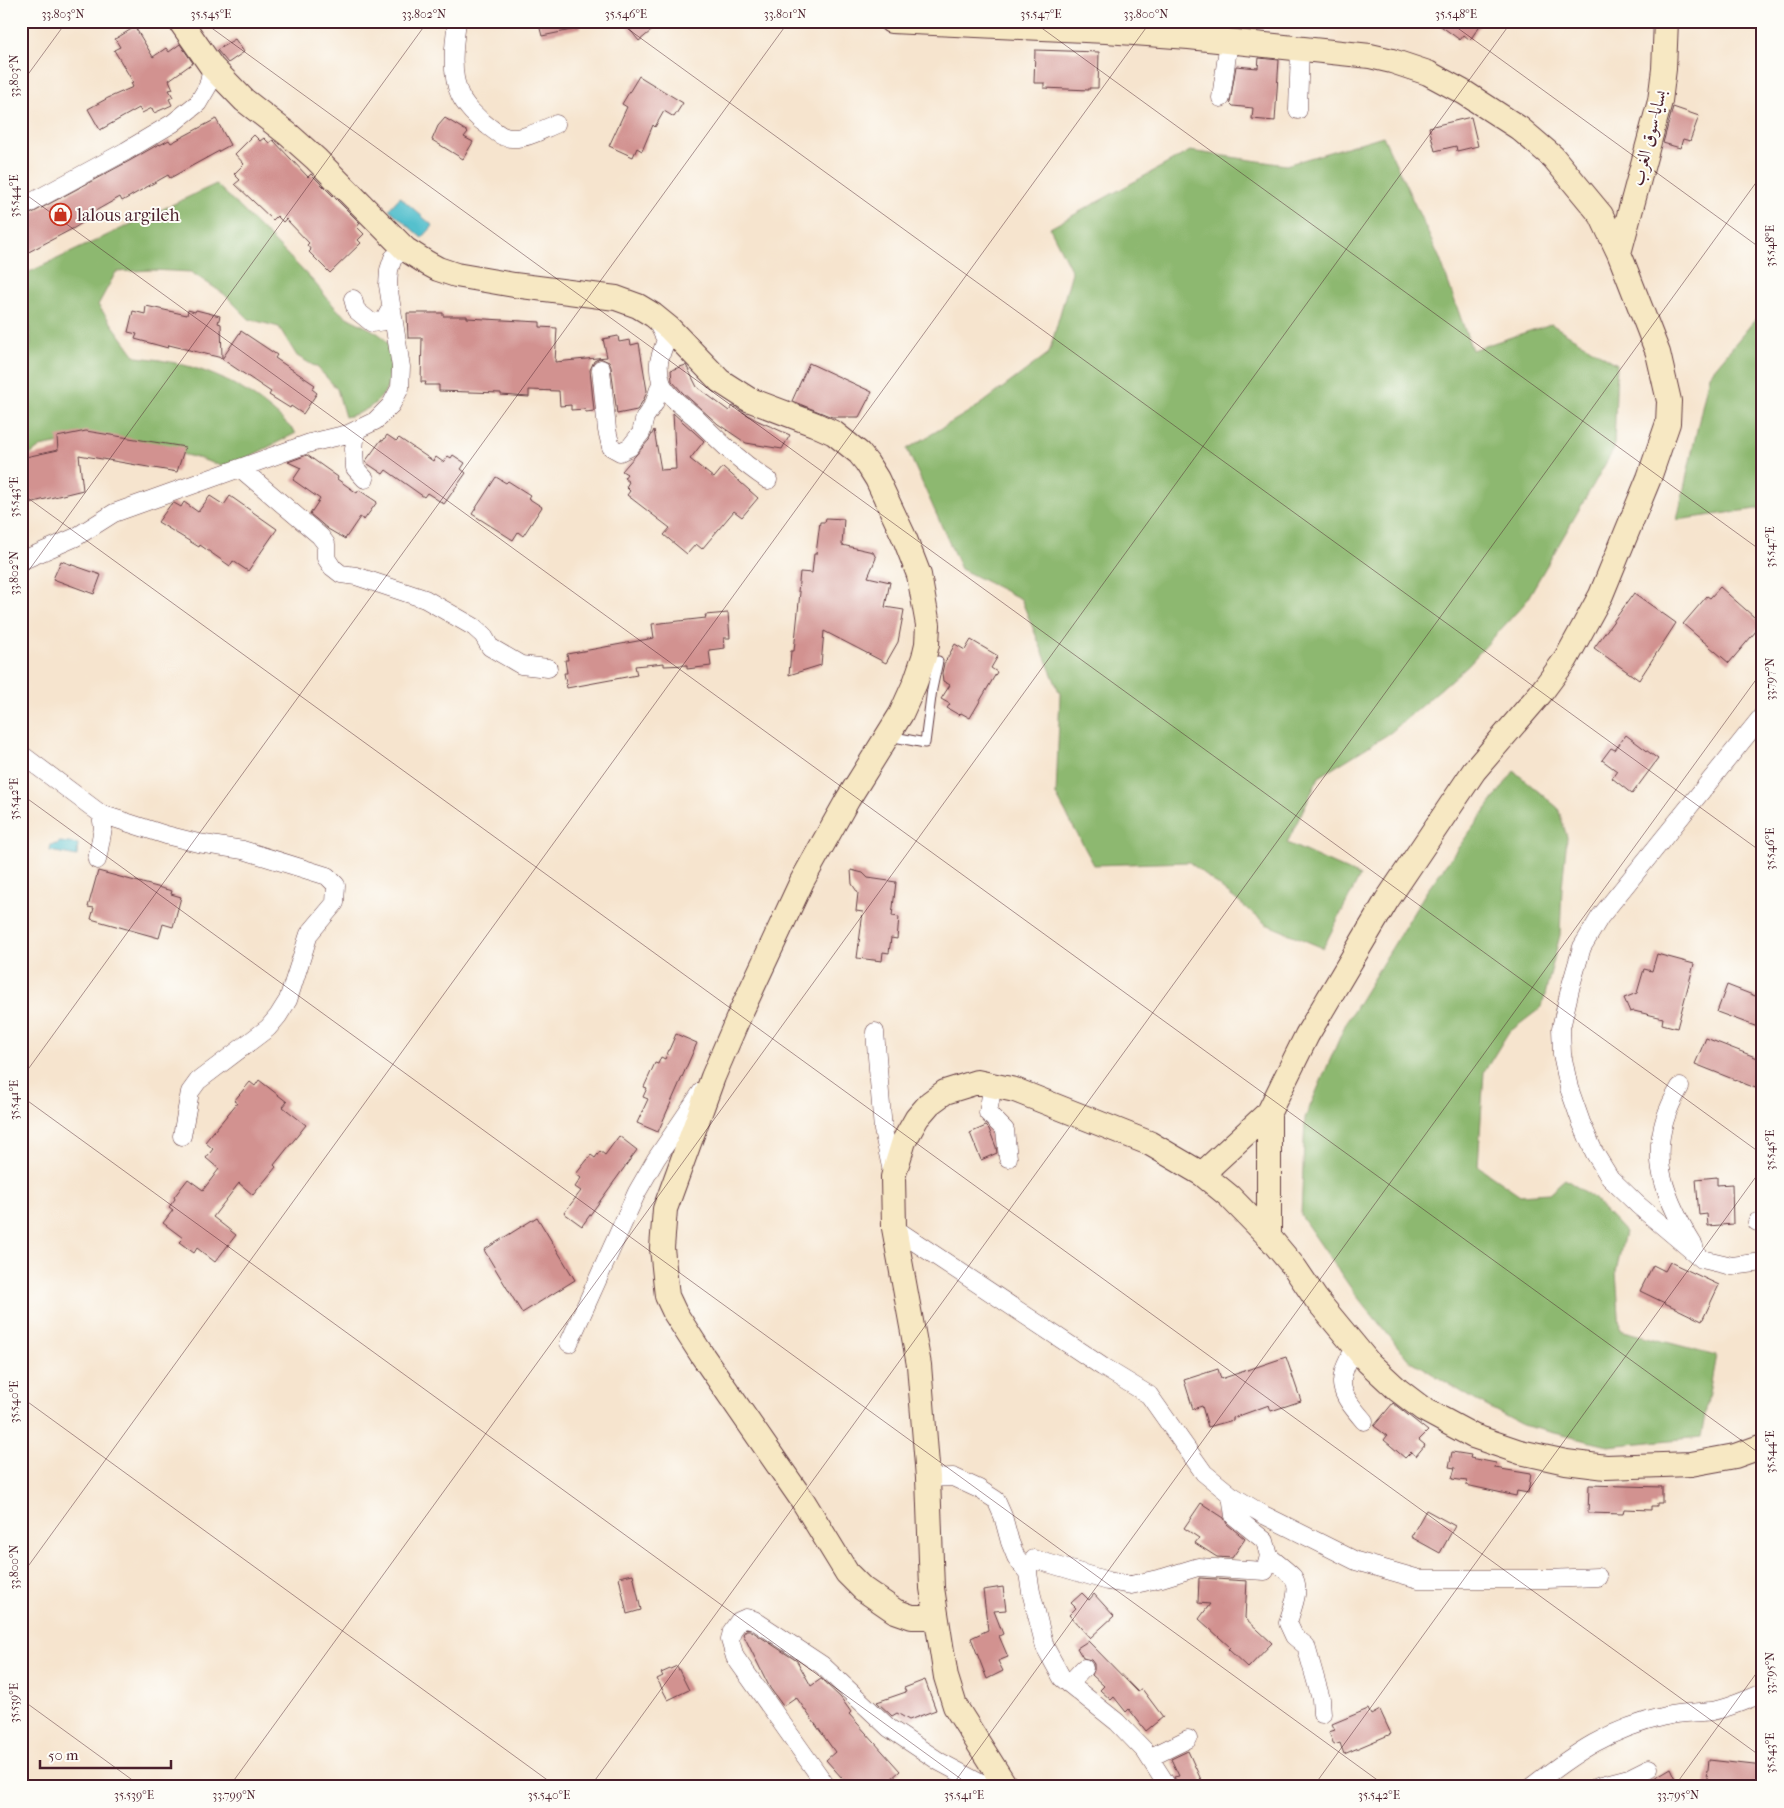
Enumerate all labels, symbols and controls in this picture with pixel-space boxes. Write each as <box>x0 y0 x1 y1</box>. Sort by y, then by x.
text: 33.803°N <box>41 7 85 21</box>
text: 35.545°E <box>191 7 231 21</box>
text: 33.802°N <box>402 7 446 21</box>
text: 35.546°E <box>605 7 647 21</box>
text: 33.801°N <box>764 7 806 21</box>
text: 35.547°E <box>1020 7 1062 21</box>
text: 33.800°N <box>1124 7 1168 21</box>
text: 35.548°E <box>1435 7 1477 21</box>
text: 33.803°N <box>7 54 21 98</box>
street label: بسايا-سوق الغرب <box>1627 88 1672 188</box>
text: 35.544°E <box>7 174 21 218</box>
shop icon: lalous argileh <box>49 203 73 227</box>
place label: lalous argileh <box>76 205 180 226</box>
text: 35.548°E <box>1763 225 1777 267</box>
text: 35.543°E <box>7 477 21 517</box>
text: 35.547°E <box>1763 526 1777 568</box>
text: 33.802°N <box>7 551 21 595</box>
text: 33.797°N <box>1763 658 1777 700</box>
text: 35.542°E <box>7 778 21 820</box>
text: 35.546°E <box>1763 828 1777 870</box>
text: 35.541°E <box>7 1080 21 1120</box>
text: 35.545°E <box>1763 1130 1777 1170</box>
text: 35.540°E <box>7 1381 21 1423</box>
text: 35.544°E <box>1763 1430 1777 1474</box>
text: 33.800°N <box>7 1545 21 1589</box>
text: 33.795°N <box>1763 1652 1777 1694</box>
text: 35.539°E <box>7 1683 21 1723</box>
text: 35.543°E <box>1763 1733 1777 1773</box>
scale bar <box>40 1738 171 1770</box>
text: 50 m <box>48 1746 79 1764</box>
text: 35.539°E <box>114 1788 154 1802</box>
text: 33.799°N <box>212 1788 256 1802</box>
text: 35.540°E <box>528 1788 570 1802</box>
text: 35.541°E <box>944 1788 984 1802</box>
text: 35.542°E <box>1358 1788 1400 1802</box>
text: 33.795°N <box>1657 1788 1699 1802</box>

